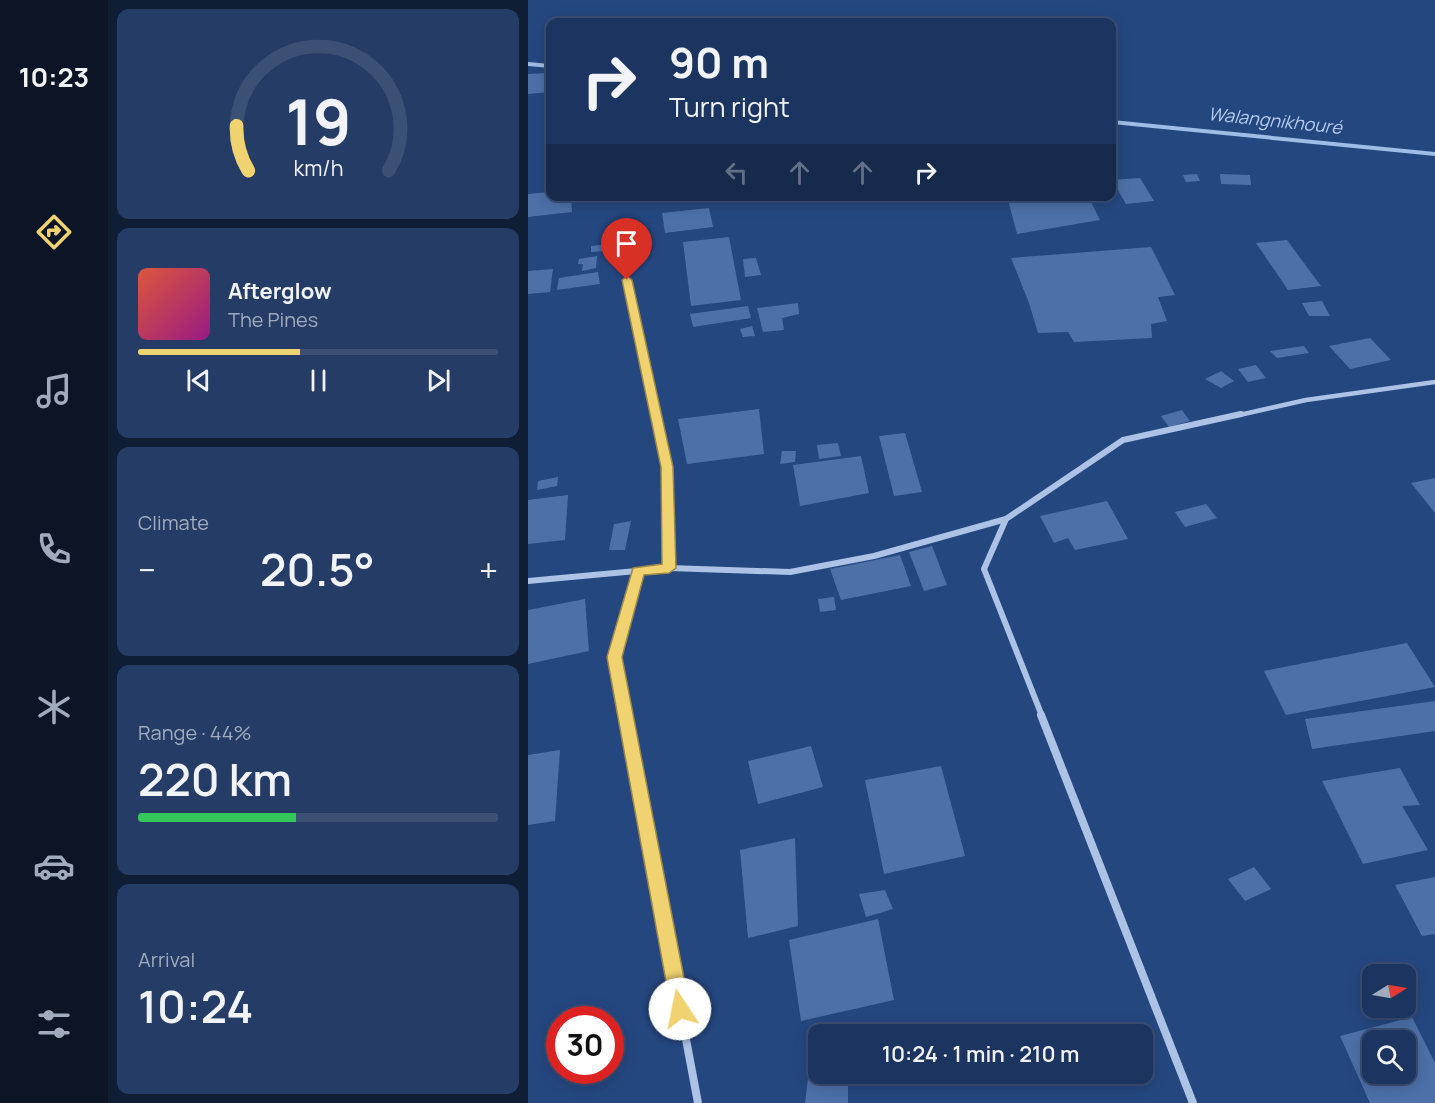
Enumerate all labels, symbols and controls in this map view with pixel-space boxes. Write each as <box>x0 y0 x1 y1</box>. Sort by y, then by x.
text: 90 m <box>669 33 769 91</box>
icon: right <box>570 42 648 120</box>
text: 10:23 <box>19 58 89 95</box>
text: 19 <box>285 78 351 164</box>
text: Turn right <box>669 88 790 125</box>
water label: Walangnikhouré <box>1207 101 1345 139</box>
text: km/h <box>293 153 343 182</box>
icon: left <box>720 156 753 189</box>
icon: ahead <box>783 156 816 189</box>
icon: ahead <box>846 156 879 189</box>
icon: right <box>909 156 942 189</box>
icon: directions <box>33 211 75 253</box>
pin <box>601 218 652 280</box>
icon: arrive <box>610 227 643 260</box>
text: Afterglow <box>228 276 332 306</box>
text: The Pines <box>228 306 318 333</box>
icon: previous <box>182 364 215 397</box>
icon: pause <box>302 364 335 397</box>
icon: next <box>422 364 455 397</box>
icon: music <box>33 370 75 412</box>
text: Climate <box>138 509 209 536</box>
icon: phone <box>33 528 75 570</box>
text: 20.5° <box>260 538 375 600</box>
text: − <box>138 547 156 592</box>
text: + <box>479 547 498 592</box>
icon: climate <box>33 686 75 728</box>
text: Range · 44% <box>138 719 251 746</box>
text: 220 km <box>138 748 292 810</box>
icon: car <box>33 845 75 887</box>
text: Arrival <box>138 946 195 973</box>
north arrow <box>1362 964 1416 1018</box>
map controls <box>1362 964 1416 1084</box>
text: 10:24 <box>138 975 253 1037</box>
position arrow <box>648 977 712 1041</box>
icon: filters <box>33 1003 75 1045</box>
speed limit sign: 30 <box>546 1006 624 1084</box>
button: search <box>1362 1030 1416 1084</box>
text: 10:24 · 1 min · 210 m <box>882 1039 1079 1069</box>

